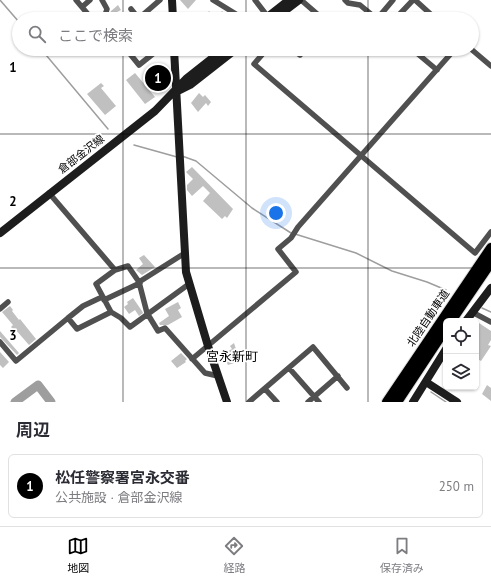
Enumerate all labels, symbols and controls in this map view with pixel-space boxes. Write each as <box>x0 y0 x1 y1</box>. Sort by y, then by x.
search box <box>12 12 479 56</box>
icon: search <box>26 23 48 45</box>
text: ここで検索 <box>58 26 133 45</box>
text: 1 <box>9 59 17 76</box>
pin: 1 <box>145 63 171 93</box>
street label: 倉部金沢線 <box>55 132 107 176</box>
text: 2 <box>9 193 17 210</box>
your location <box>266 203 286 223</box>
street label: 北陸自動車道 <box>404 287 452 349</box>
map controls <box>443 318 479 390</box>
button: locate <box>443 318 479 354</box>
text: 3 <box>9 327 17 344</box>
district label: 宮永新町 <box>206 348 258 365</box>
button: layers <box>443 354 479 390</box>
text: 周辺 <box>16 419 50 441</box>
text: 松任警察署宮永交番 <box>55 468 190 487</box>
text: 1 <box>26 478 34 495</box>
text: 250 m <box>439 478 474 495</box>
text: 公共施設 · 倉部金沢線 <box>55 489 182 506</box>
tab: 地図 <box>67 535 89 575</box>
tab: 経路 <box>223 535 245 575</box>
tab: 保存済み <box>380 535 424 575</box>

